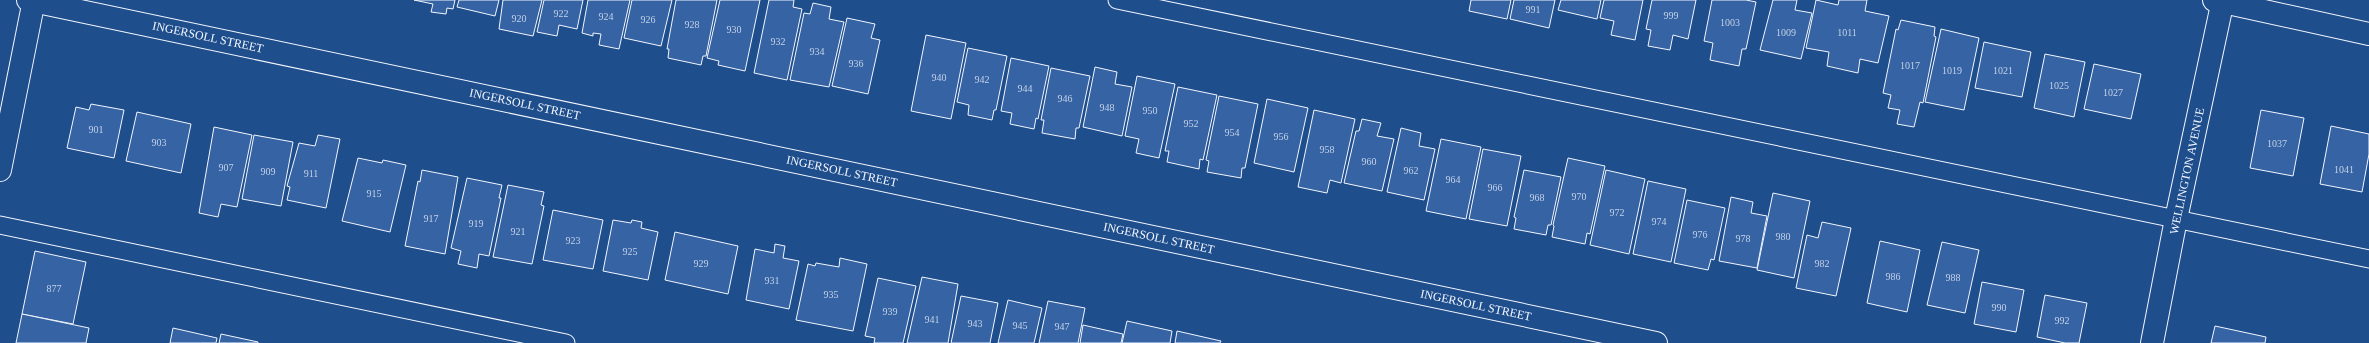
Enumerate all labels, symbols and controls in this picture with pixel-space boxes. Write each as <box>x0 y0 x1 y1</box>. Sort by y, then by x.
house number: 991 <box>1526 4 1541 15</box>
house number: 922 <box>554 8 569 19</box>
house number: 999 <box>1664 10 1679 21</box>
house number: 924 <box>599 11 614 22</box>
house number: 920 <box>512 13 527 24</box>
house number: 926 <box>641 14 656 25</box>
house number: 1003 <box>1720 17 1740 28</box>
street label: INGERSOLL STREET <box>151 18 265 56</box>
house number: 928 <box>685 19 700 30</box>
house number: 930 <box>727 24 742 35</box>
house number: 1009 <box>1776 27 1796 38</box>
house number: 1011 <box>1837 27 1857 38</box>
house number: 932 <box>771 36 786 47</box>
house number: 934 <box>810 46 825 57</box>
house number: 936 <box>849 58 864 69</box>
house number: 1017 <box>1900 60 1920 71</box>
house number: 1019 <box>1942 65 1962 76</box>
house number: 1021 <box>1993 65 2013 76</box>
house number: 940 <box>932 72 947 83</box>
house number: 942 <box>975 74 990 85</box>
house number: 1025 <box>2049 80 2069 91</box>
house number: 944 <box>1018 83 1033 94</box>
street label: INGERSOLL STREET <box>468 85 582 123</box>
house number: 1027 <box>2103 87 2123 98</box>
house number: 946 <box>1058 93 1073 104</box>
house number: 948 <box>1100 102 1115 113</box>
house number: 950 <box>1143 105 1158 116</box>
street label: WELLINGTON AVENUE <box>2167 106 2207 236</box>
house number: 952 <box>1184 118 1199 129</box>
house number: 901 <box>89 124 104 135</box>
house number: 954 <box>1225 127 1240 138</box>
house number: 956 <box>1274 131 1289 142</box>
house number: 903 <box>152 137 167 148</box>
house number: 1037 <box>2267 138 2287 149</box>
house number: 958 <box>1320 144 1335 155</box>
street label: INGERSOLL STREET <box>785 152 899 190</box>
house number: 960 <box>1362 156 1377 167</box>
house number: 907 <box>219 162 234 173</box>
house number: 1041 <box>2334 164 2354 175</box>
house number: 962 <box>1404 165 1419 176</box>
house number: 909 <box>261 166 276 177</box>
house number: 911 <box>304 168 318 179</box>
house number: 964 <box>1446 174 1461 185</box>
house number: 966 <box>1488 182 1503 193</box>
house number: 915 <box>367 188 382 199</box>
house number: 970 <box>1572 191 1587 202</box>
house number: 968 <box>1530 192 1545 203</box>
house number: 972 <box>1610 207 1625 218</box>
house number: 917 <box>424 213 439 224</box>
house number: 974 <box>1652 216 1667 227</box>
house number: 919 <box>469 218 484 229</box>
street label: INGERSOLL STREET <box>1102 219 1216 257</box>
house number: 921 <box>511 226 526 237</box>
house number: 976 <box>1693 229 1708 240</box>
house number: 980 <box>1776 231 1791 242</box>
house number: 978 <box>1736 233 1751 244</box>
house number: 923 <box>566 235 581 246</box>
house number: 925 <box>623 246 638 257</box>
house number: 929 <box>694 258 709 269</box>
house number: 982 <box>1815 258 1830 269</box>
house number: 986 <box>1886 271 1901 282</box>
house number: 988 <box>1946 272 1961 283</box>
house number: 931 <box>765 275 780 286</box>
house number: 877 <box>47 283 62 294</box>
street label: INGERSOLL STREET <box>1419 286 1533 324</box>
house number: 935 <box>824 289 839 300</box>
house number: 990 <box>1992 302 2007 313</box>
house number: 939 <box>883 306 898 317</box>
house number: 941 <box>925 314 940 325</box>
house number: 992 <box>2055 315 2070 326</box>
house number: 943 <box>968 318 983 329</box>
house number: 945 <box>1013 320 1028 331</box>
house number: 947 <box>1055 321 1070 332</box>

